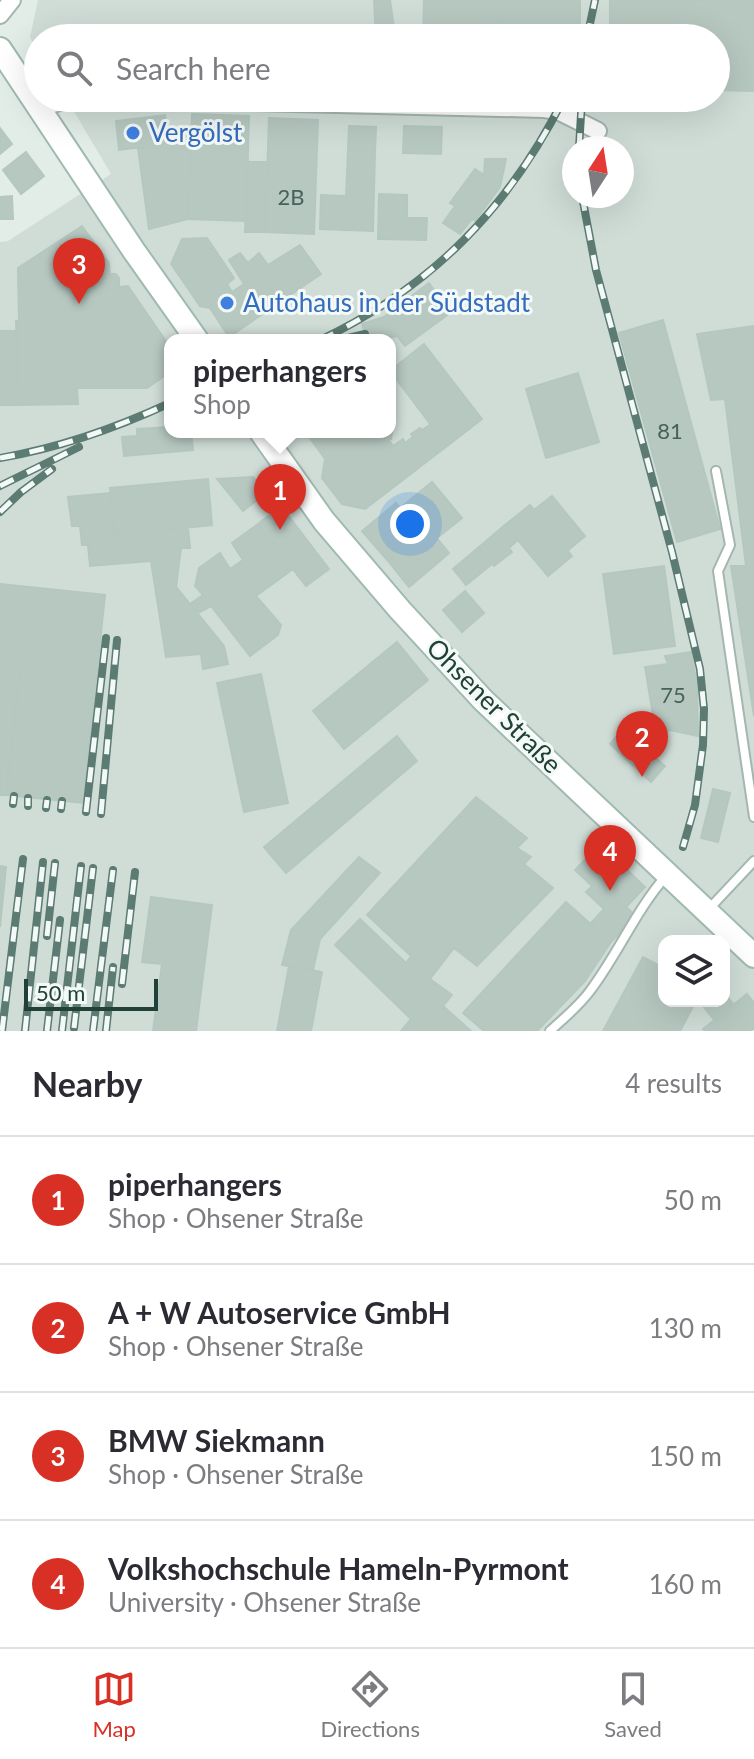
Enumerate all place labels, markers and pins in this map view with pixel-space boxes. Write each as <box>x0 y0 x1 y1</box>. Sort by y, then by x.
place label: Vergölst <box>149 116 243 148</box>
marker: Vergölst <box>124 124 142 142</box>
pin: 3 <box>53 238 105 304</box>
place label: Autohaus in der Südstadt <box>243 286 531 318</box>
marker: Autohaus in der Südstadt <box>218 294 236 312</box>
pin: 1 <box>254 464 306 530</box>
pin: 2 <box>616 711 668 777</box>
pin: 4 <box>584 825 636 891</box>

